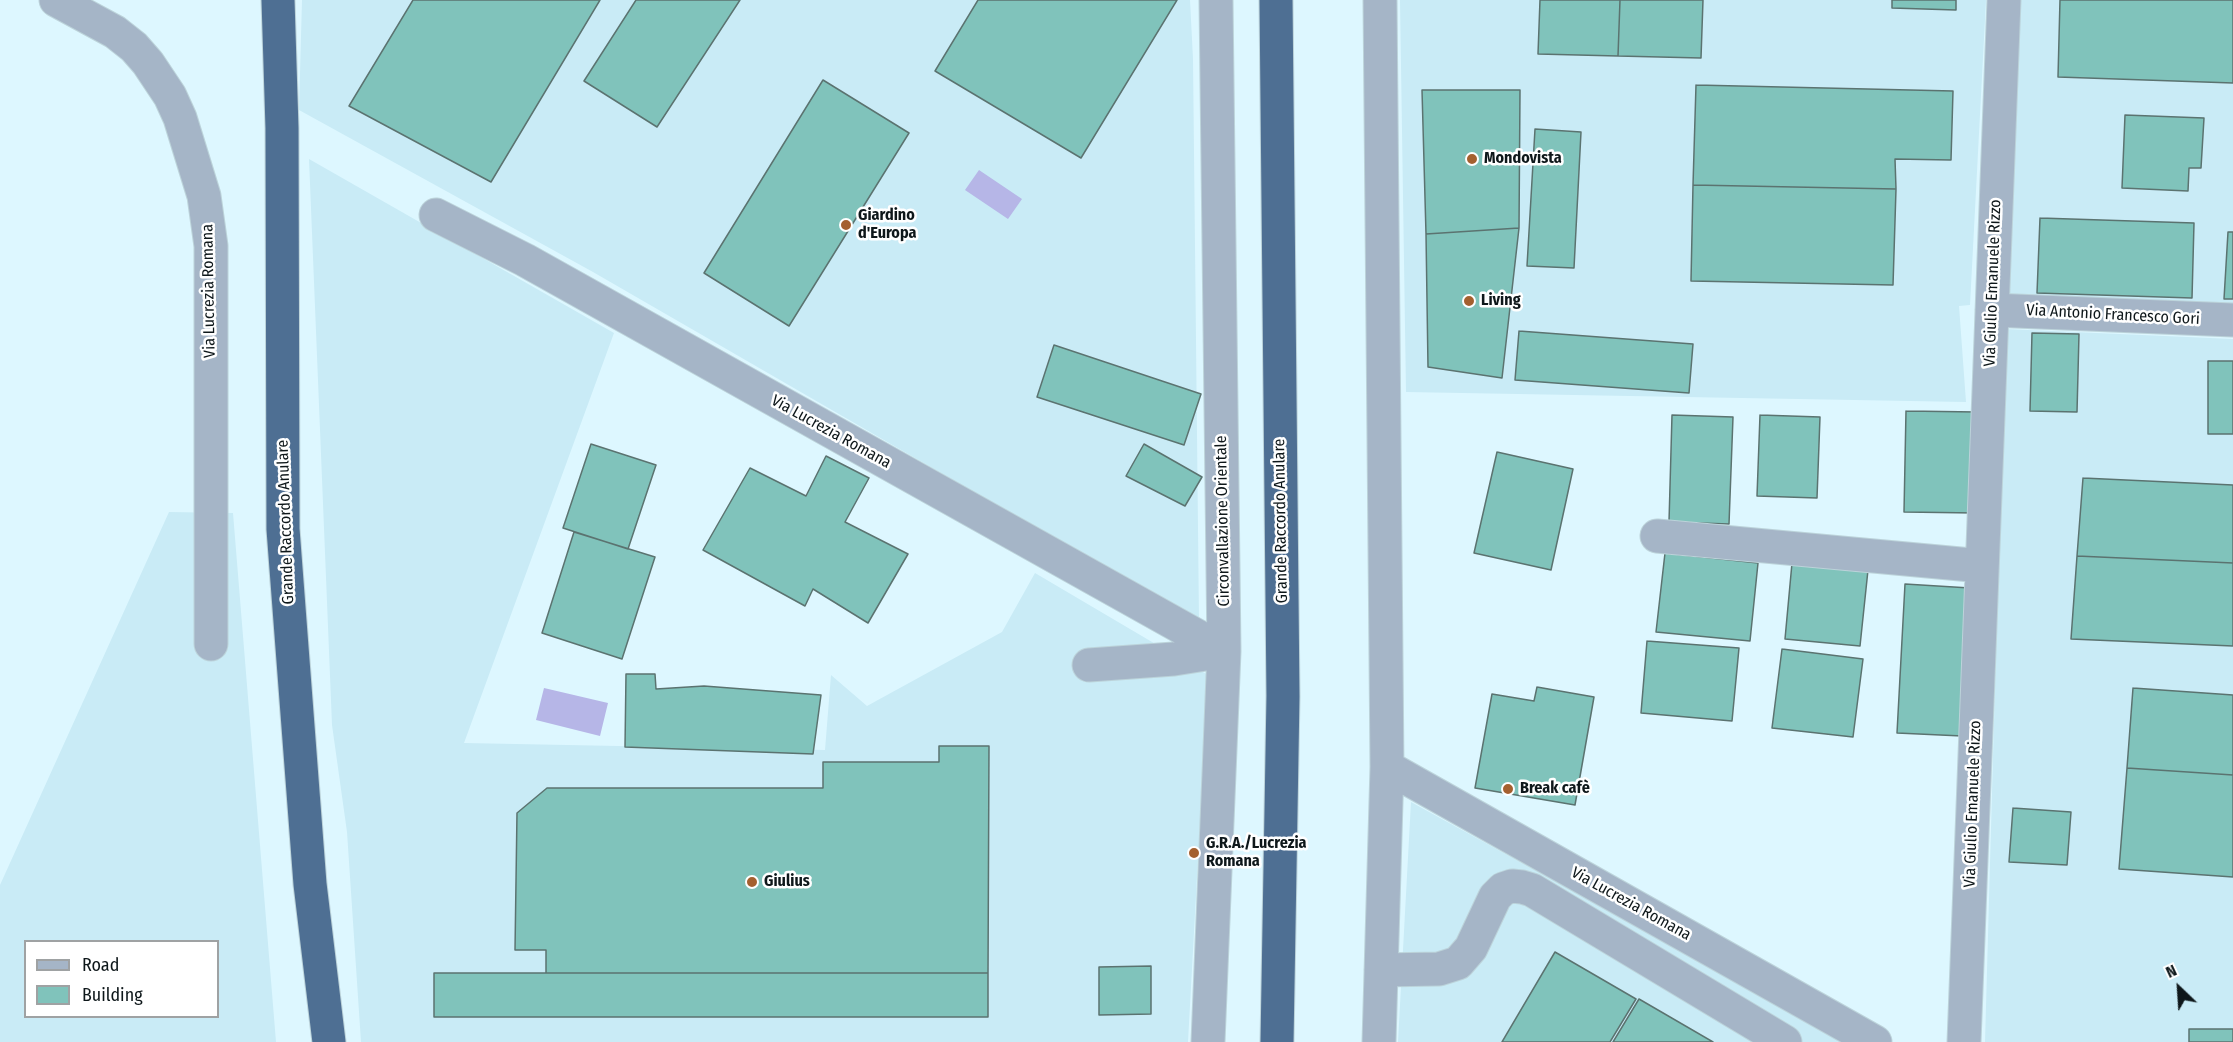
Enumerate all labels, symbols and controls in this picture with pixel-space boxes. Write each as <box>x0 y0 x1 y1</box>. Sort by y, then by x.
place label: Mondovista <box>1484 149 1562 169</box>
marker: Mondovista <box>1465 152 1479 166</box>
street label: Via Giulio Emanuele Rizzo <box>1980 199 2006 367</box>
place label: Giardino d'Europa <box>858 206 916 244</box>
marker: Giardino d'Europa <box>839 218 853 232</box>
street label: Via Lucrezia Romana <box>198 224 220 358</box>
place label: Living <box>1481 291 1521 311</box>
marker: Living <box>1462 294 1476 308</box>
street label: Via Antonio Francesco Gori <box>2026 301 2200 329</box>
street label: Via Lucrezia Romana <box>768 391 894 473</box>
street label: Circonvallazione Orientale <box>1212 435 1234 607</box>
street label: Grande Raccordo Anulare <box>1270 438 1292 604</box>
street label: Grande Raccordo Anulare <box>274 439 298 605</box>
street label: Via Giulio Emanuele Rizzo <box>1960 720 1986 888</box>
place label: Break cafè <box>1520 779 1590 799</box>
marker: Break cafè <box>1501 782 1515 796</box>
place label: G.R.A./Lucrezia Romana <box>1206 834 1306 872</box>
marker: G.R.A./Lucrezia Romana <box>1187 846 1201 860</box>
street label: Via Lucrezia Romana <box>1568 863 1694 945</box>
place label: Giulius <box>764 872 810 892</box>
marker: Giulius <box>745 875 759 889</box>
legend <box>24 940 219 1018</box>
text: Road <box>82 954 119 976</box>
north arrow <box>2149 958 2209 1018</box>
text: N <box>2163 961 2180 982</box>
text: Building <box>82 984 143 1006</box>

